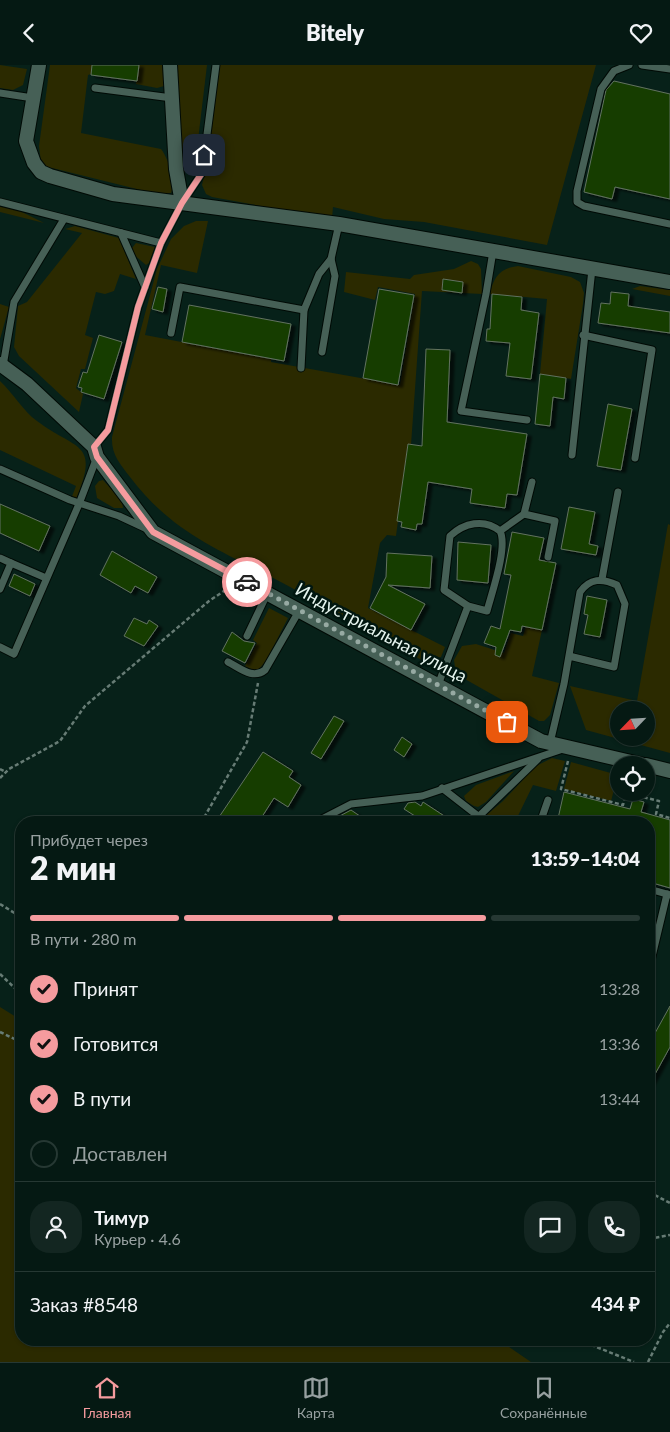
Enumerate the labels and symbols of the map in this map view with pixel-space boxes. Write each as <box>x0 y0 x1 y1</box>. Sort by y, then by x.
pin <box>183 134 225 176</box>
courier <box>222 557 272 607</box>
street label: Индустриальная улица <box>292 577 471 687</box>
pin <box>486 701 528 743</box>
north arrow <box>610 701 655 746</box>

